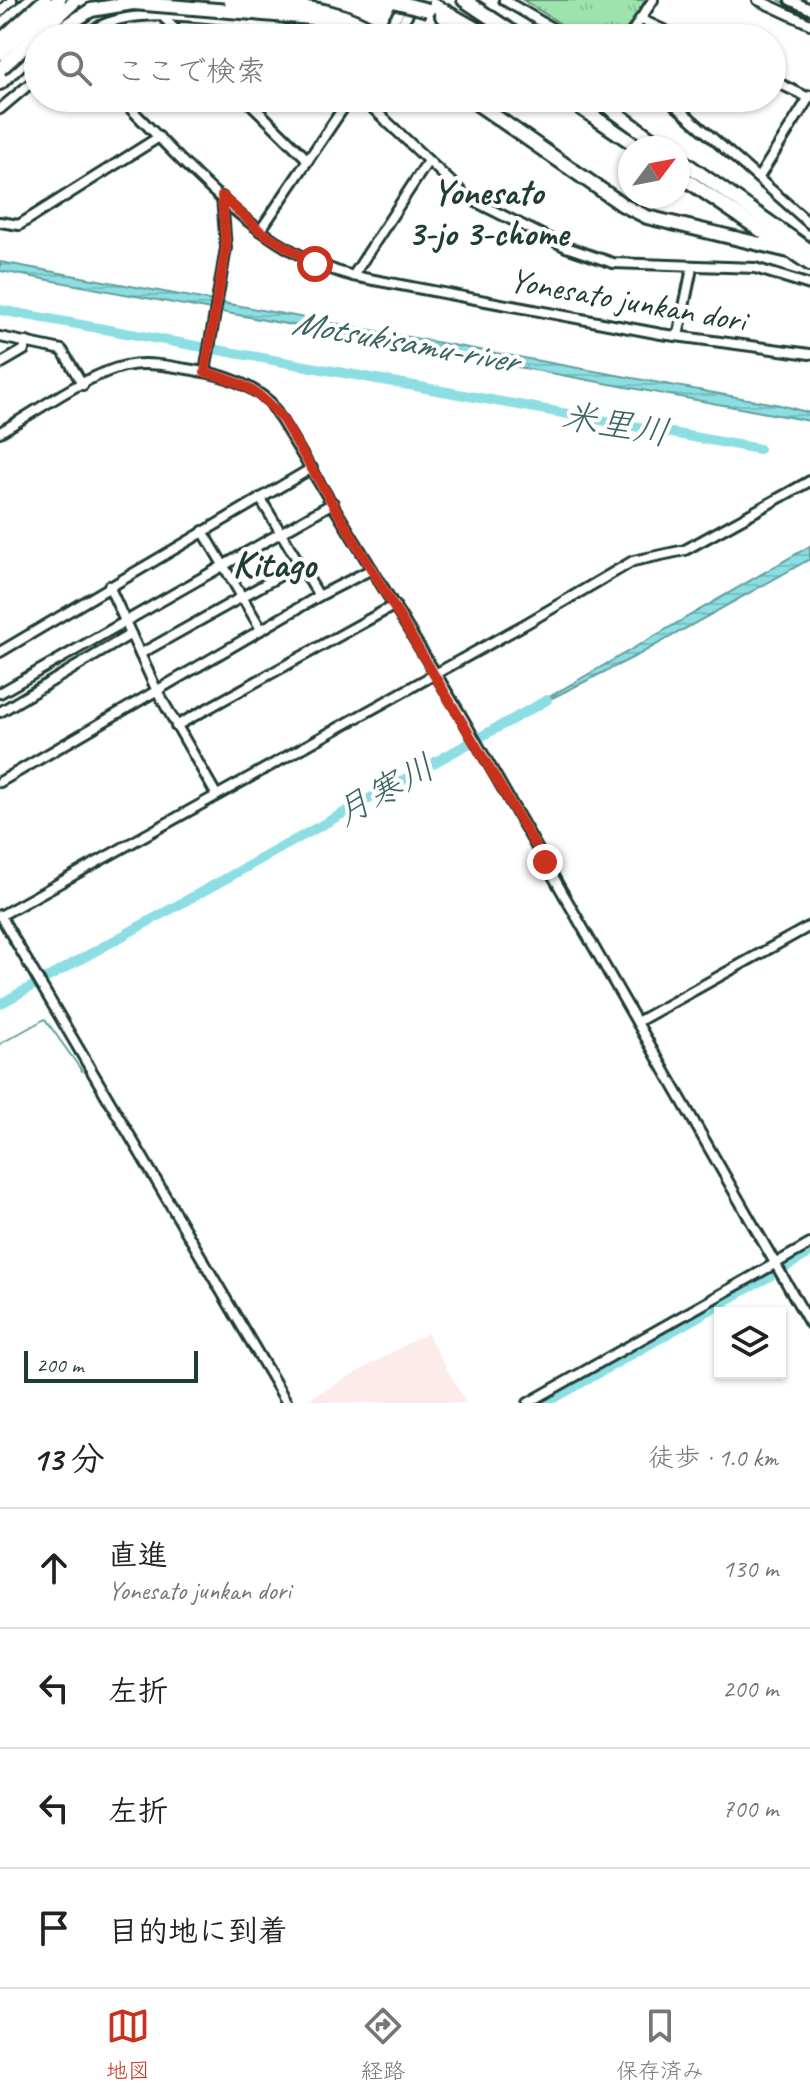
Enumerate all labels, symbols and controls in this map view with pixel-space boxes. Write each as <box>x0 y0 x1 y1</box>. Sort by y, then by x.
search box <box>24 24 786 112</box>
icon: search <box>52 46 96 90</box>
text: ここで検索 <box>116 52 266 90</box>
north arrow <box>618 136 690 208</box>
district label: Yonesato 3-jo 3-chome <box>408 169 571 256</box>
route start <box>297 246 333 282</box>
street label: Yonesato junkan dori <box>506 258 753 342</box>
water label: Motsukisamu-river <box>289 299 527 384</box>
water label: 米里川 <box>559 392 673 456</box>
district label: Kitago <box>233 541 318 588</box>
water label: 月寒川 <box>326 744 443 836</box>
route end <box>527 844 563 880</box>
map controls <box>714 1307 786 1379</box>
button: layers <box>714 1307 786 1379</box>
scale bar <box>24 1347 198 1383</box>
text: 200 m <box>36 1351 83 1379</box>
text: 13 分 <box>32 1437 105 1480</box>
text: 徒歩 · 1.0 km <box>648 1441 778 1474</box>
text: 直進 <box>108 1536 168 1574</box>
icon: ahead <box>32 1546 76 1590</box>
text: 130 m <box>722 1552 778 1585</box>
text: Yonesato junkan dori <box>108 1574 291 1607</box>
icon: left <box>32 1666 76 1710</box>
text: 左折 <box>108 1672 168 1710</box>
text: 200 m <box>722 1672 778 1705</box>
icon: left <box>32 1786 76 1830</box>
text: 左折 <box>108 1792 168 1830</box>
text: 700 m <box>722 1792 778 1825</box>
icon: arrive <box>32 1906 76 1950</box>
text: 目的地に到着 <box>108 1912 288 1950</box>
tab: 地図 <box>106 2004 150 2085</box>
tab: 経路 <box>361 2004 405 2085</box>
tab: 保存済み <box>616 2004 704 2085</box>

